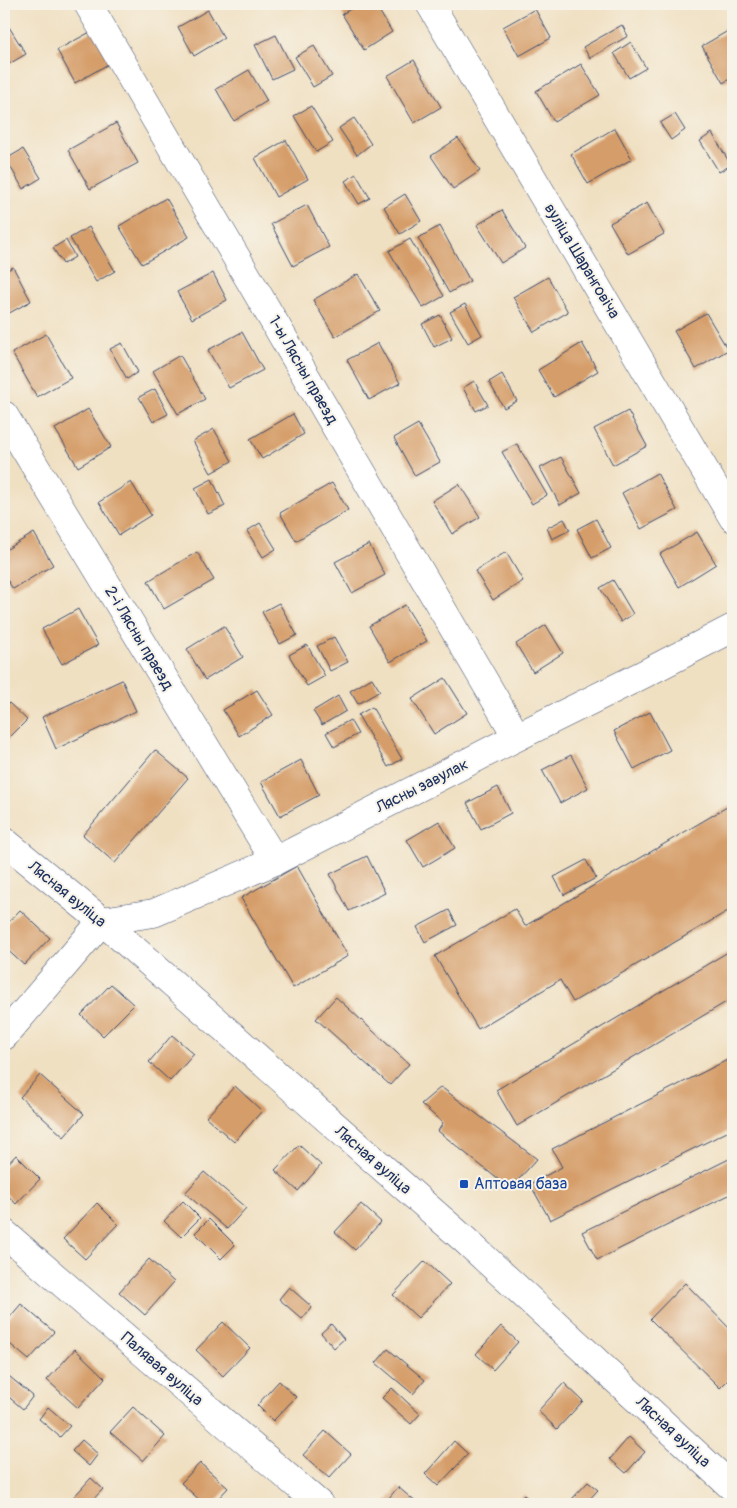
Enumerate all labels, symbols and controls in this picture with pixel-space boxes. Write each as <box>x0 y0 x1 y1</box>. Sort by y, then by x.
street label: вуліца Шаранговіча <box>540 200 624 322</box>
street label: 1-ы Лясны праезд <box>264 312 342 428</box>
street label: 2-і Лясны праезд <box>100 583 178 694</box>
street label: Лясны завулак <box>372 754 472 818</box>
street label: Лясная вуліца <box>23 856 110 932</box>
street label: Лясная вуліца <box>330 1121 415 1199</box>
place label: Аптовая база <box>474 1174 567 1194</box>
marker: Аптовая база <box>458 1178 470 1190</box>
street label: Палявая вуліца <box>117 1328 207 1410</box>
street label: Лясная вуліца <box>631 1392 715 1472</box>

